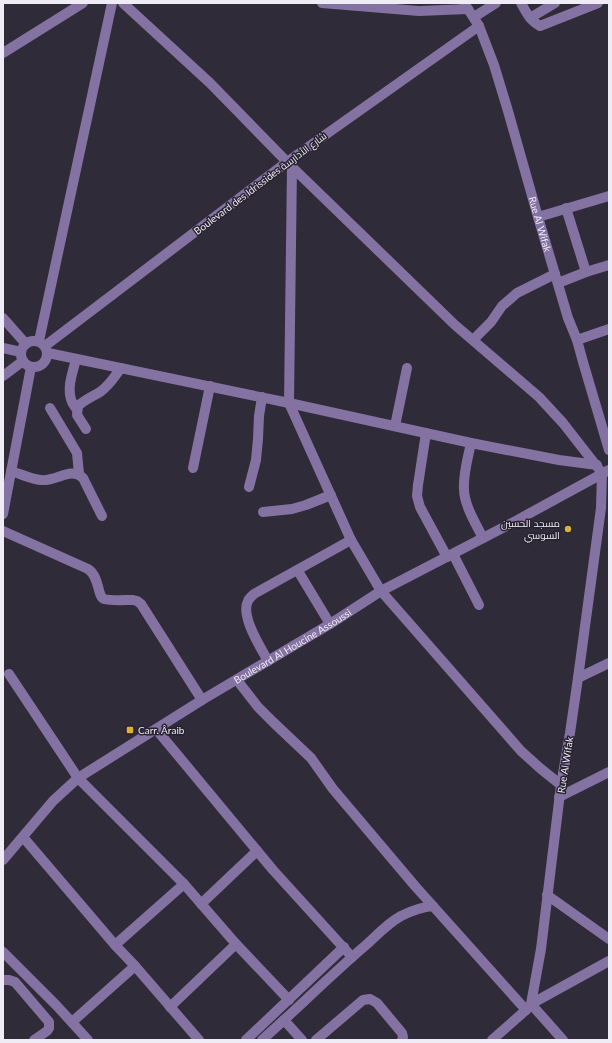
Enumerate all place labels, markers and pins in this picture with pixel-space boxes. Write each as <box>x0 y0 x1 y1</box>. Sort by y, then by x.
place label: مسجد الحسين السوسي <box>501 517 560 543</box>
marker: مسجد الحسين السوسي <box>563 524 573 534</box>
place label: Carr. Âraib <box>138 724 185 736</box>
marker: Carr. Âraib <box>125 725 135 735</box>

